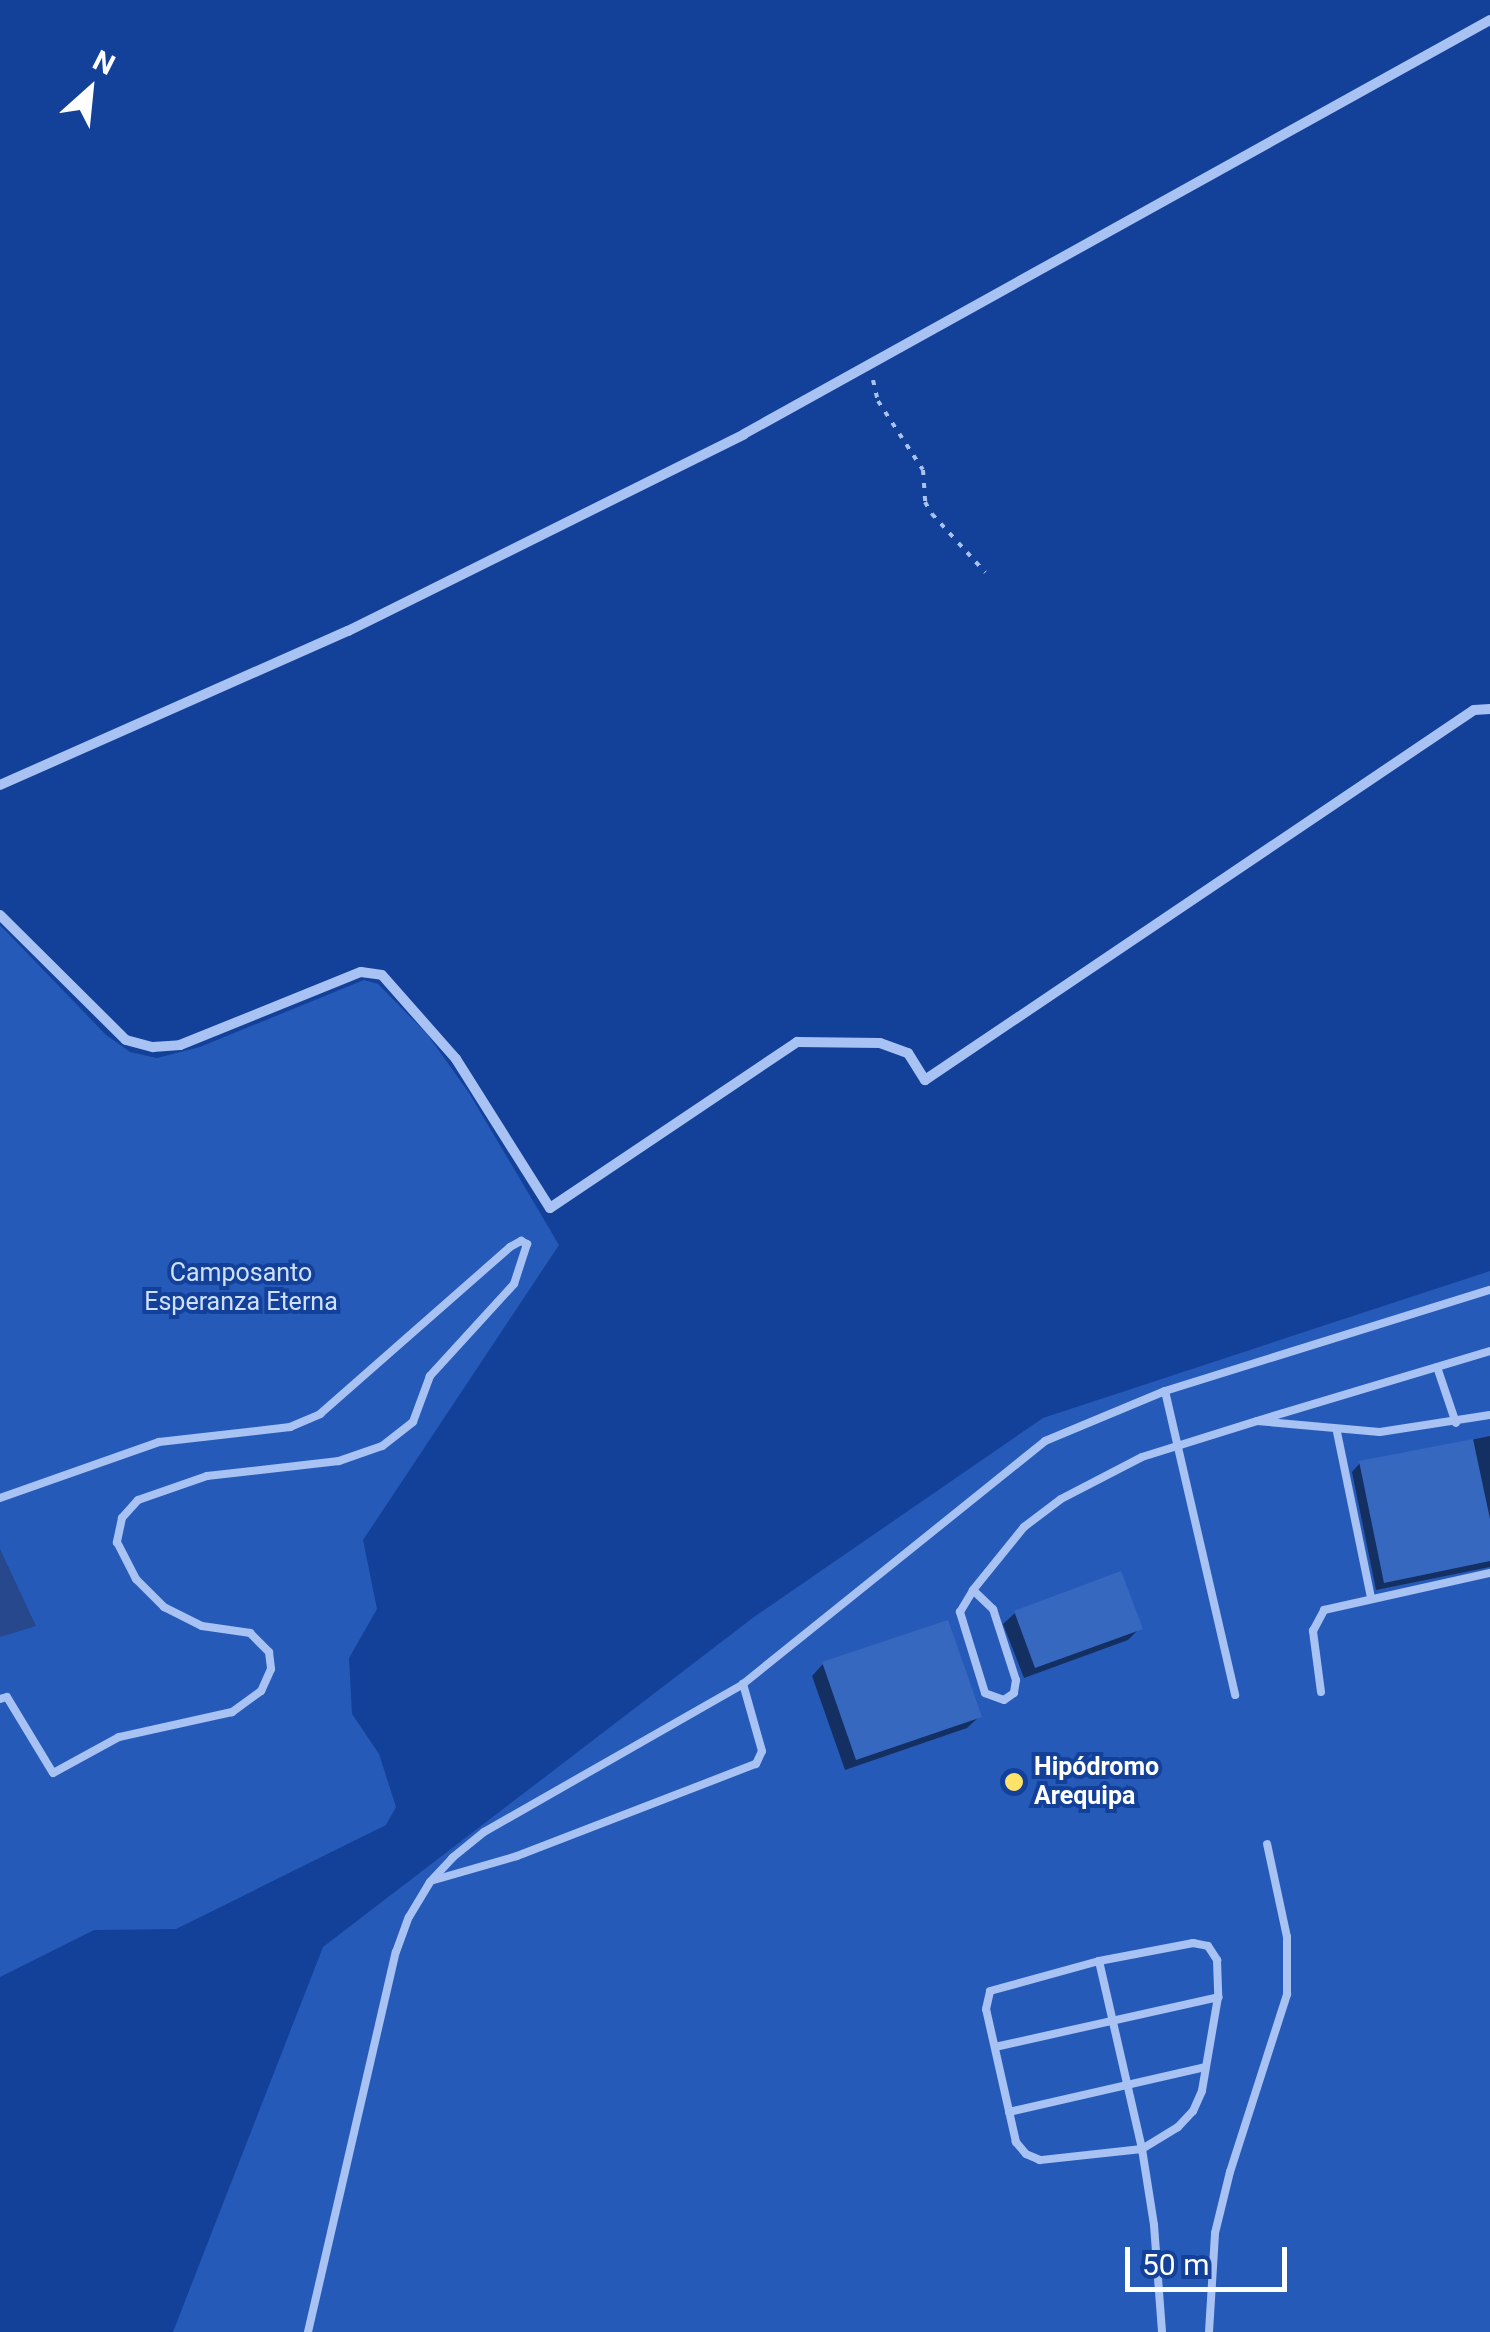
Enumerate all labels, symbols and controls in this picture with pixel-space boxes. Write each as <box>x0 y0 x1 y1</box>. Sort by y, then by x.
north arrow <box>40 40 140 140</box>
text: N <box>88 44 120 82</box>
park label: Camposanto Esperanza Eterna <box>144 1259 338 1318</box>
place label: Hipódromo Arequipa <box>1034 1753 1159 1812</box>
marker: Hipódromo Arequipa <box>1003 1771 1025 1793</box>
scale bar <box>1130 2227 1292 2289</box>
text: 50 m <box>1142 2247 1209 2282</box>

